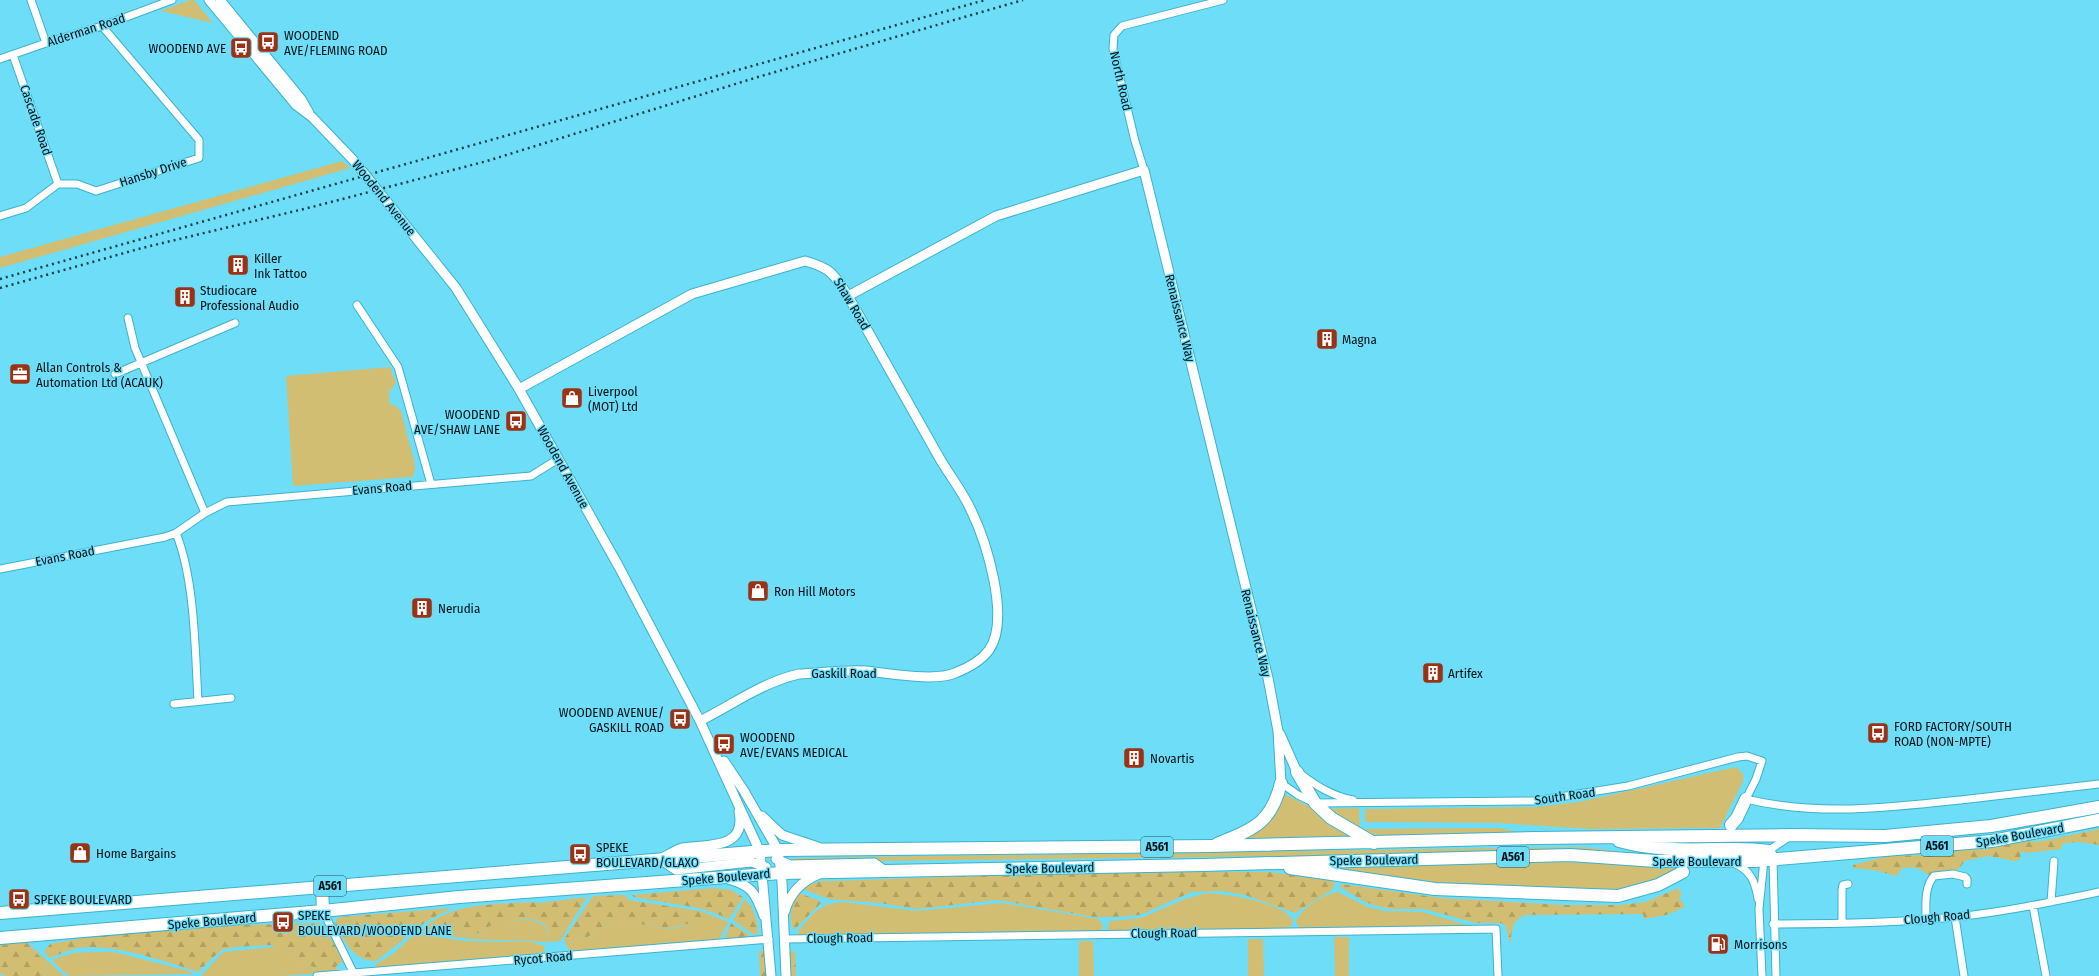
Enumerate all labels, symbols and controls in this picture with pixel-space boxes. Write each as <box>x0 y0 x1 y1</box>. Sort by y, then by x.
street label: Alderman Road <box>45 10 127 50</box>
place label: WOODEND AVE/FLEMING ROAD <box>284 28 387 58</box>
bus stop icon: WOODEND AVE/FLEMING ROAD <box>255 29 281 55</box>
bus stop icon: WOODEND AVE <box>228 35 254 61</box>
place label: WOODEND AVE <box>148 41 226 56</box>
street label: North Road <box>1107 50 1135 112</box>
street label: Cascade Road <box>17 83 55 157</box>
street label: Hansby Drive <box>117 154 189 190</box>
street label: Woodend Avenue <box>349 157 419 239</box>
place label: Killer Ink Tattoo <box>254 251 307 281</box>
building icon: Killer Ink Tattoo <box>225 252 251 278</box>
street label: Renaissance Way <box>1162 273 1198 364</box>
street label: Shaw Road <box>831 275 873 333</box>
place label: Studiocare Professional Audio <box>200 283 299 313</box>
building icon: Studiocare Professional Audio <box>172 284 198 310</box>
building icon: Magna <box>1314 326 1340 352</box>
place label: Magna <box>1342 332 1377 347</box>
place label: Allan Controls & Automation Ltd (ACAUK) <box>36 360 163 390</box>
office icon: Allan Controls & Automation Ltd (ACAUK) <box>7 361 33 387</box>
place label: Liverpool (MOT) Ltd <box>588 384 638 414</box>
shop icon: Liverpool (MOT) Ltd <box>559 385 585 411</box>
place label: WOODEND AVE/SHAW LANE <box>414 407 500 437</box>
bus stop icon: WOODEND AVE/SHAW LANE <box>503 408 529 434</box>
street label: Woodend Avenue <box>534 423 592 511</box>
street label: Evans Road <box>351 478 413 498</box>
street label: Evans Road <box>34 543 96 569</box>
shop icon: Ron Hill Motors <box>745 578 771 604</box>
place label: Ron Hill Motors <box>774 584 856 599</box>
street label: Renaissance Way <box>1238 588 1274 679</box>
building icon: Nerudia <box>409 595 435 621</box>
place label: Nerudia <box>438 601 480 616</box>
building icon: Artifex <box>1420 660 1446 686</box>
street label: Gaskill Road <box>811 666 877 681</box>
place label: Artifex <box>1448 666 1483 681</box>
place label: WOODEND AVENUE/ GASKILL ROAD <box>559 705 664 735</box>
bus stop icon: WOODEND AVENUE/ GASKILL ROAD <box>667 706 693 732</box>
place label: FORD FACTORY/SOUTH ROAD (NON-MPTE) <box>1894 719 2012 749</box>
bus stop icon: FORD FACTORY/SOUTH ROAD (NON-MPTE) <box>1865 720 1891 746</box>
place label: WOODEND AVE/EVANS MEDICAL <box>740 730 848 760</box>
bus stop icon: WOODEND AVE/EVANS MEDICAL <box>711 731 737 757</box>
building icon: Novartis <box>1121 745 1147 771</box>
place label: Novartis <box>1150 751 1195 766</box>
street label: South Road <box>1534 784 1596 808</box>
street label: Speke Boulevard <box>1975 820 2065 850</box>
road number: A561 <box>1921 836 1953 856</box>
road number: A561 <box>1141 837 1173 857</box>
shop icon: Home Bargains <box>67 840 93 866</box>
place label: SPEKE BOULEVARD/GLAXO <box>596 840 699 870</box>
bus stop icon: SPEKE BOULEVARD/GLAXO <box>567 841 593 867</box>
place label: Home Bargains <box>96 846 176 861</box>
road number: A561 <box>1497 847 1529 867</box>
street label: Speke Boulevard <box>1329 852 1419 868</box>
street label: Speke Boulevard <box>1653 854 1741 869</box>
street label: Speke Boulevard <box>1005 860 1095 876</box>
street label: Speke Boulevard <box>681 866 771 888</box>
road number: A561 <box>314 876 346 896</box>
bus stop icon: SPEKE BOULEVARD <box>6 886 32 912</box>
place label: SPEKE BOULEVARD <box>34 892 132 907</box>
street label: Clough Road <box>1903 907 1971 927</box>
place label: SPEKE BOULEVARD/WOODEND LANE <box>298 908 452 938</box>
bus stop icon: SPEKE BOULEVARD/WOODEND LANE <box>270 909 296 935</box>
street label: Speke Boulevard <box>167 910 257 932</box>
street label: Clough Road <box>1131 925 1197 941</box>
street label: Clough Road <box>807 930 873 946</box>
fuel station icon: Morrisons <box>1705 931 1731 957</box>
place label: Morrisons <box>1734 937 1788 952</box>
street label: Rycot Road <box>513 948 573 968</box>

